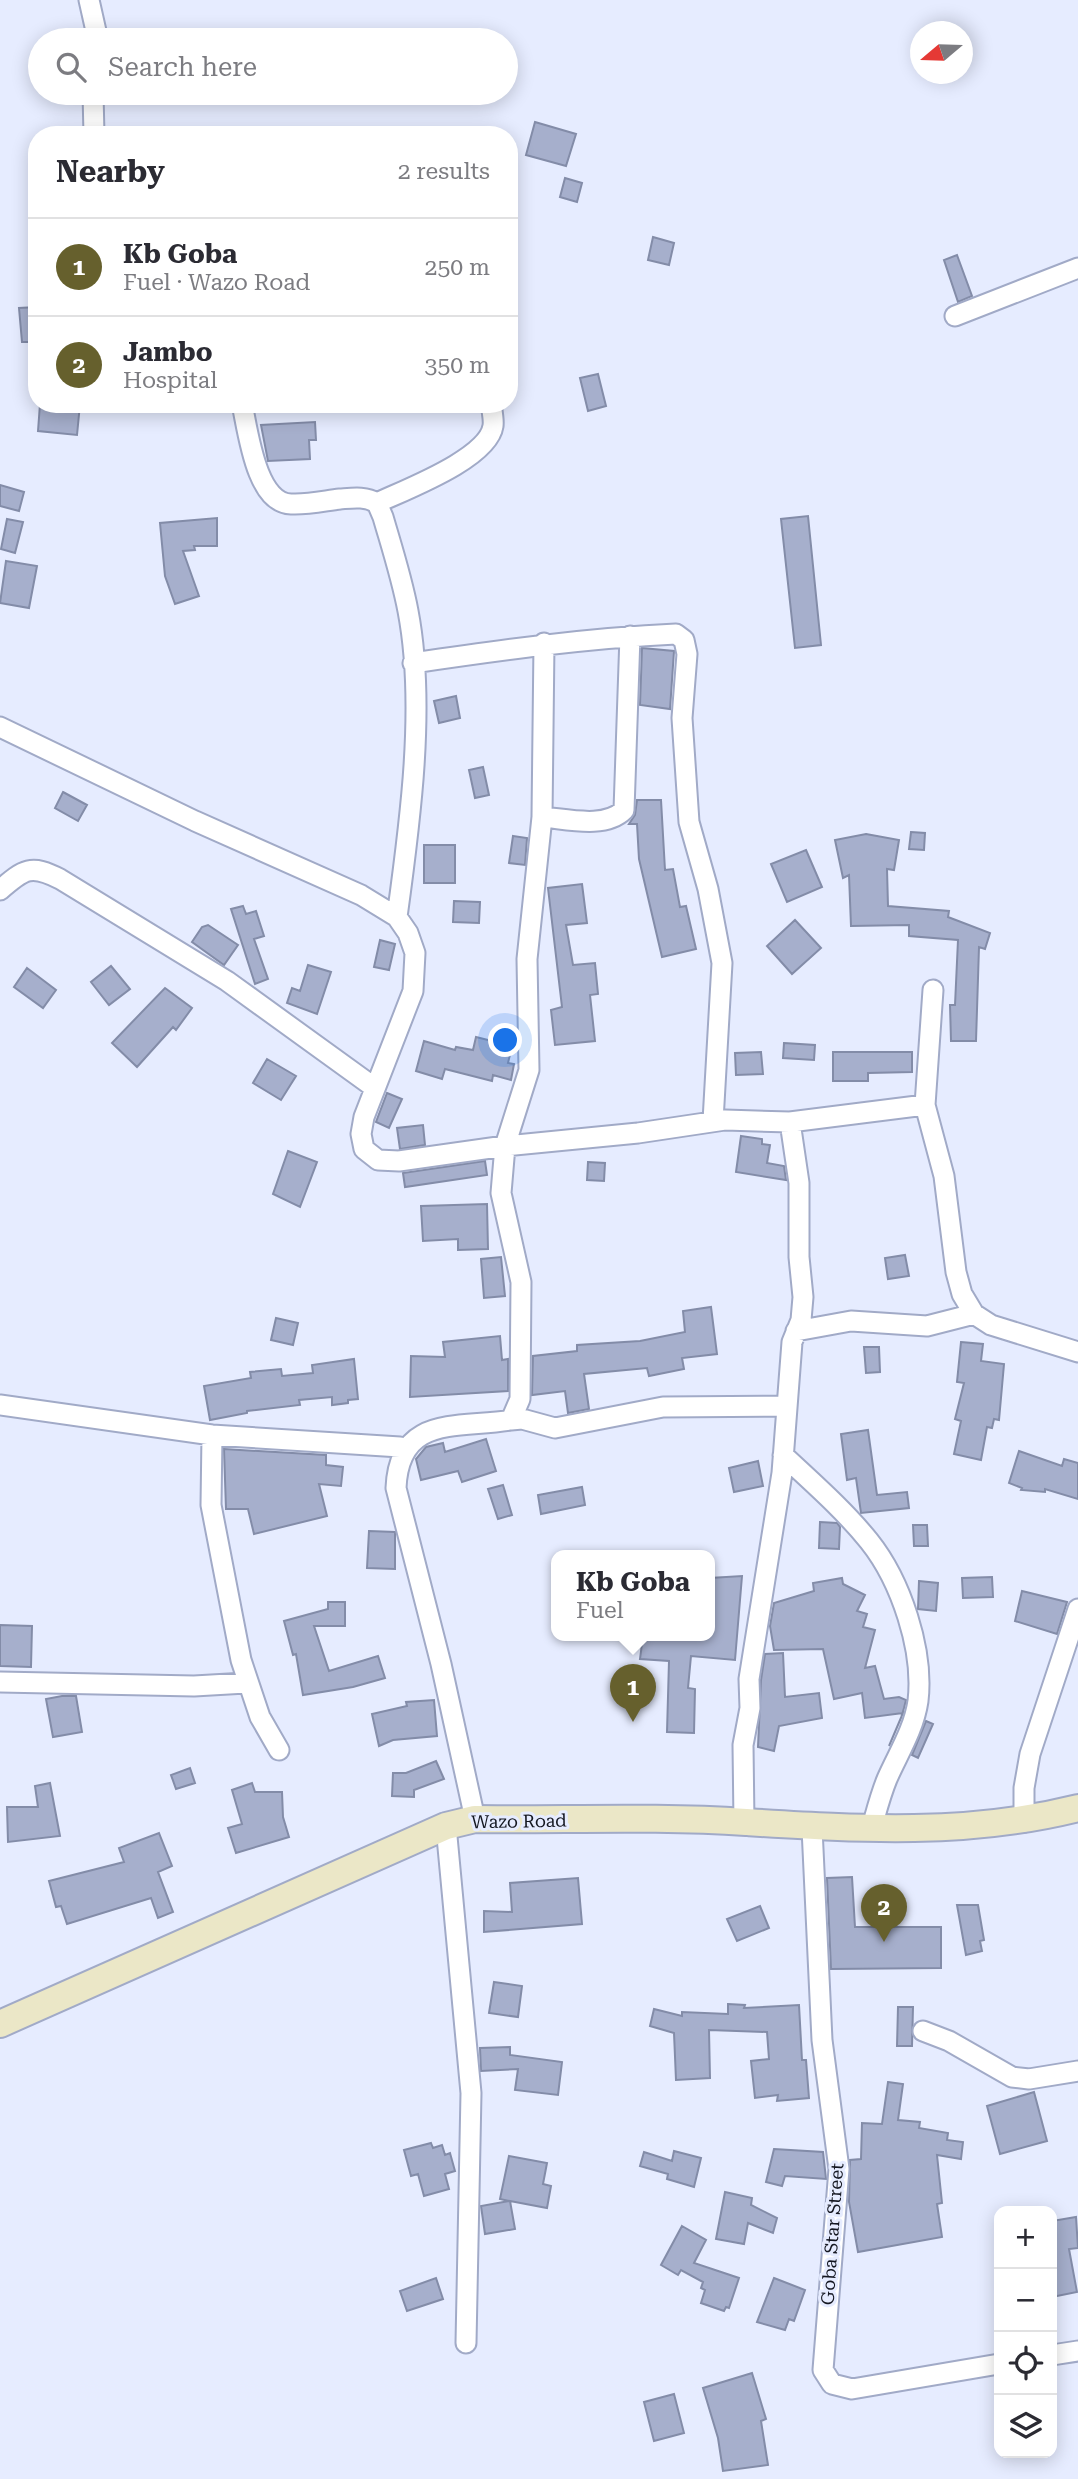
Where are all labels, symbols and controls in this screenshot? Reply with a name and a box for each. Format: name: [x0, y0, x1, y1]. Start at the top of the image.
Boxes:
north arrow: [910, 21, 973, 84]
search box: [28, 28, 518, 105]
icon: search: [52, 48, 90, 86]
text: Search here: [108, 52, 257, 82]
text: Nearby: [56, 154, 165, 189]
text: 2 results: [398, 158, 490, 185]
text: Kb Goba: [123, 239, 237, 269]
text: 1: [73, 254, 85, 281]
text: 250 m: [425, 254, 490, 281]
text: Fuel · Wazo Road: [123, 269, 310, 296]
text: Jambo: [123, 337, 213, 367]
text: 2: [73, 352, 85, 379]
text: 350 m: [425, 352, 490, 379]
text: Hospital: [123, 367, 217, 394]
your location: [488, 1023, 522, 1057]
popup: [551, 1550, 715, 1641]
text: Kb Goba: [576, 1567, 690, 1597]
text: Fuel: [576, 1597, 624, 1624]
pin: 1: [610, 1664, 656, 1722]
street label: Wazo Road: [471, 1810, 567, 1832]
pin: 2: [861, 1884, 907, 1942]
street label: Goba Star Street: [817, 2162, 847, 2306]
map controls: [994, 2206, 1057, 2458]
button: +: [994, 2206, 1057, 2269]
button: −: [994, 2269, 1057, 2332]
button: locate: [994, 2332, 1057, 2395]
button: layers: [994, 2395, 1057, 2458]

